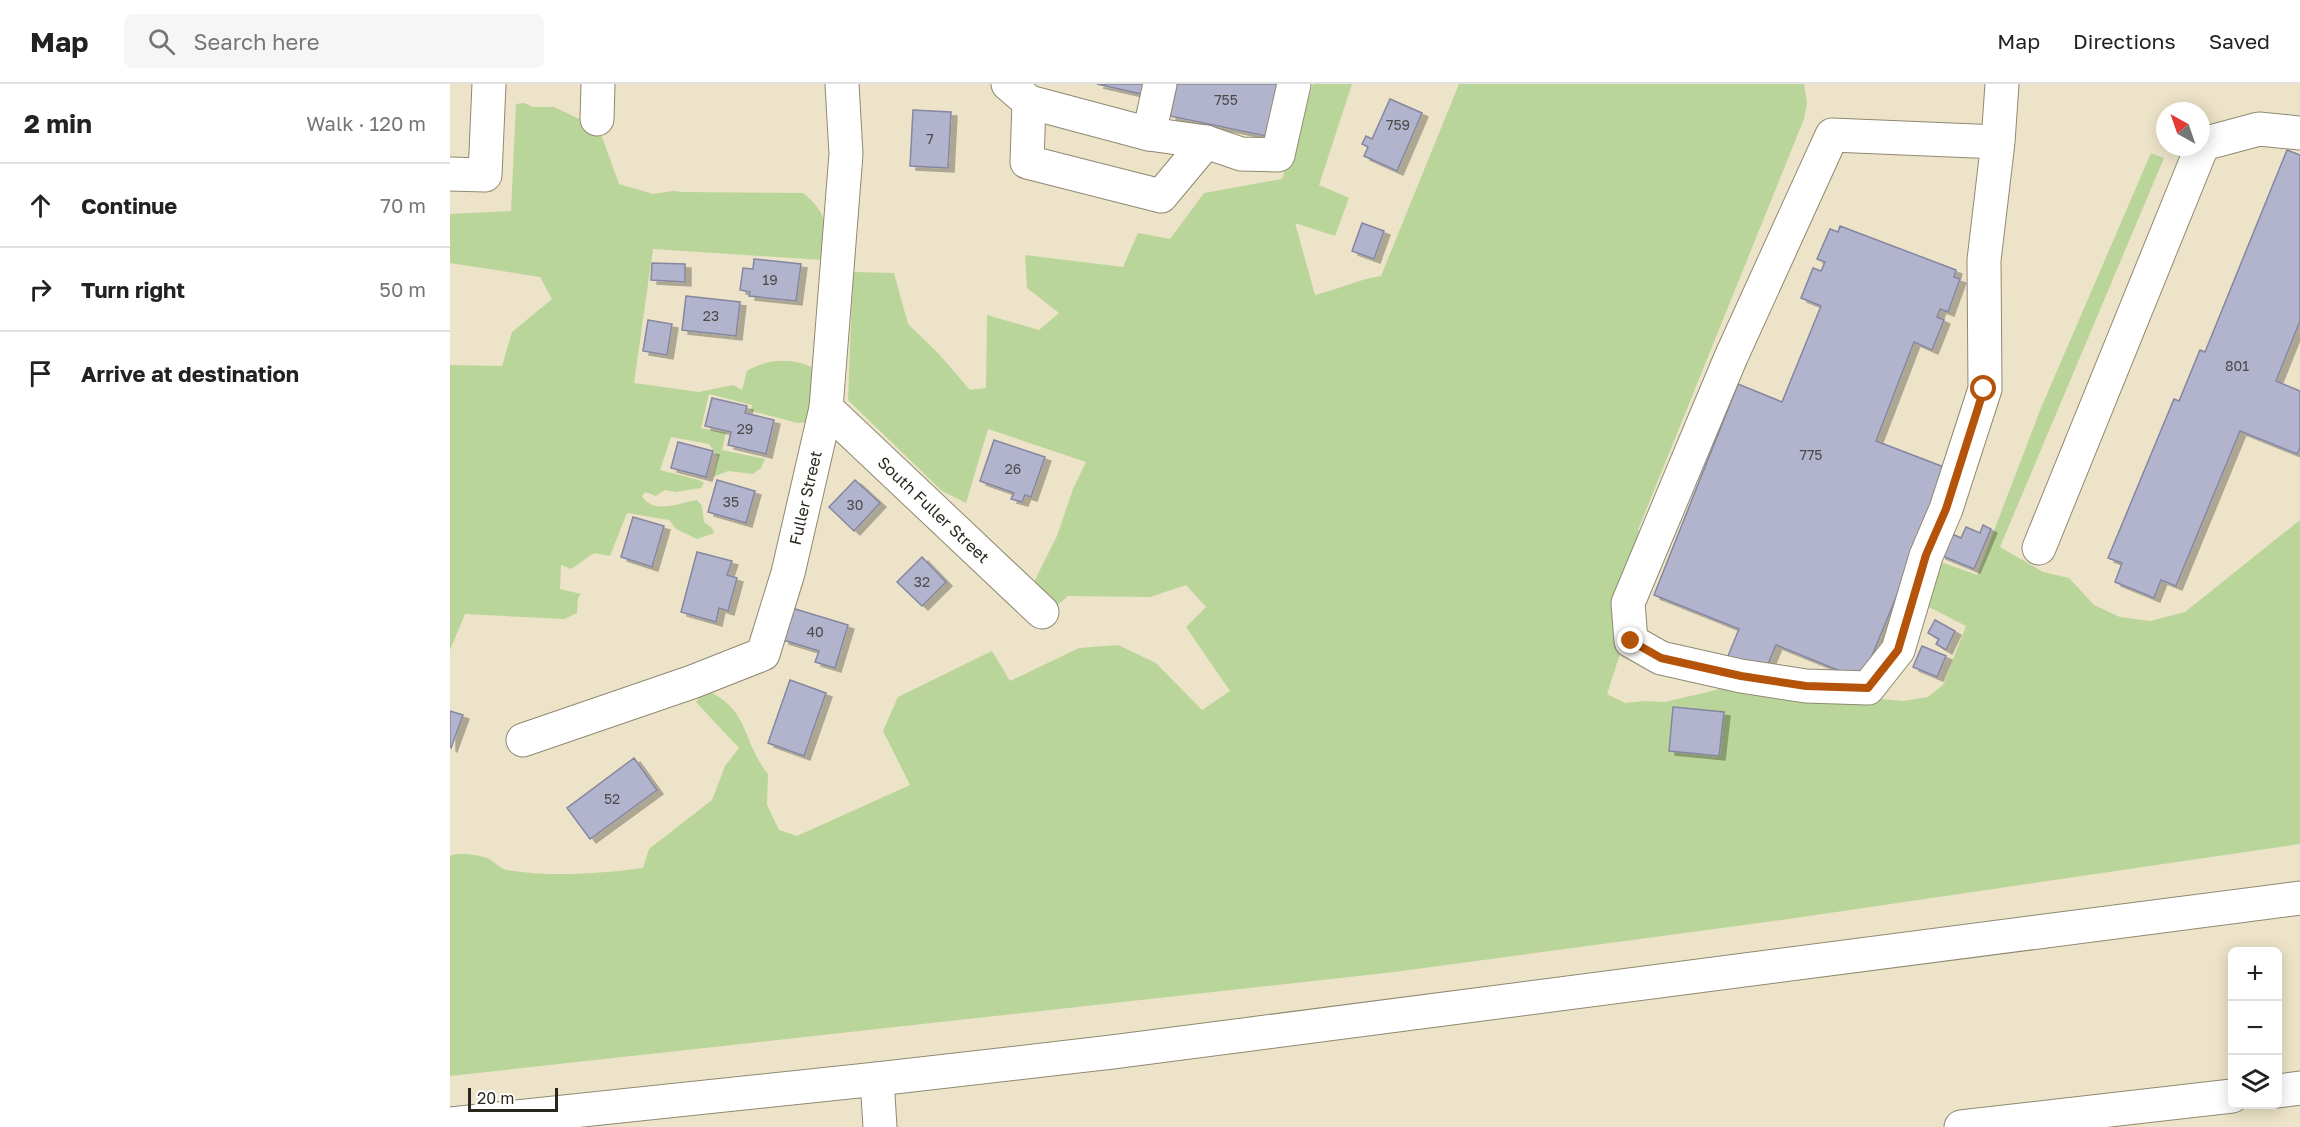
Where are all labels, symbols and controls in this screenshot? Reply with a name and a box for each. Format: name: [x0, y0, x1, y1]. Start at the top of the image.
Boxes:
search box: [124, 14, 544, 68]
text: Map: [30, 25, 88, 58]
icon: search: [145, 25, 178, 58]
text: Search here: [193, 28, 319, 55]
text: Map: [1997, 28, 2040, 54]
text: Directions: [2073, 28, 2176, 54]
text: Saved: [2209, 28, 2270, 54]
house number: 755: [1214, 91, 1238, 108]
north arrow: [2156, 102, 2210, 156]
text: 2 min: [24, 108, 92, 139]
text: Walk · 120 m: [306, 111, 426, 135]
house number: 759: [1386, 116, 1410, 133]
house number: 7: [926, 130, 934, 147]
icon: ahead: [24, 189, 57, 222]
text: Continue: [81, 192, 177, 219]
text: 70 m: [380, 193, 426, 217]
house number: 19: [762, 271, 778, 288]
icon: right: [24, 273, 57, 306]
text: Turn right: [81, 276, 185, 303]
text: 50 m: [379, 277, 426, 301]
house number: 23: [703, 307, 719, 324]
icon: arrive: [24, 357, 57, 390]
house number: 801: [2225, 357, 2249, 374]
text: Arrive at destination: [81, 360, 299, 387]
route start: [1970, 375, 1996, 401]
house number: 29: [737, 420, 753, 437]
house number: 775: [1800, 446, 1822, 463]
street label: Fuller Street: [785, 449, 826, 547]
street label: South Fuller Street: [874, 452, 994, 567]
house number: 26: [1005, 460, 1021, 477]
house number: 35: [723, 493, 739, 510]
house number: 30: [847, 496, 863, 513]
house number: 32: [914, 573, 930, 590]
house number: 40: [806, 623, 824, 640]
route end: [1617, 627, 1643, 653]
house number: 52: [604, 790, 620, 807]
map controls: [2228, 947, 2282, 1109]
button: +: [2228, 947, 2282, 1001]
button: −: [2228, 1001, 2282, 1055]
button: layers: [2228, 1055, 2282, 1109]
scale bar: [468, 1085, 558, 1112]
text: 20 m: [477, 1088, 514, 1108]

